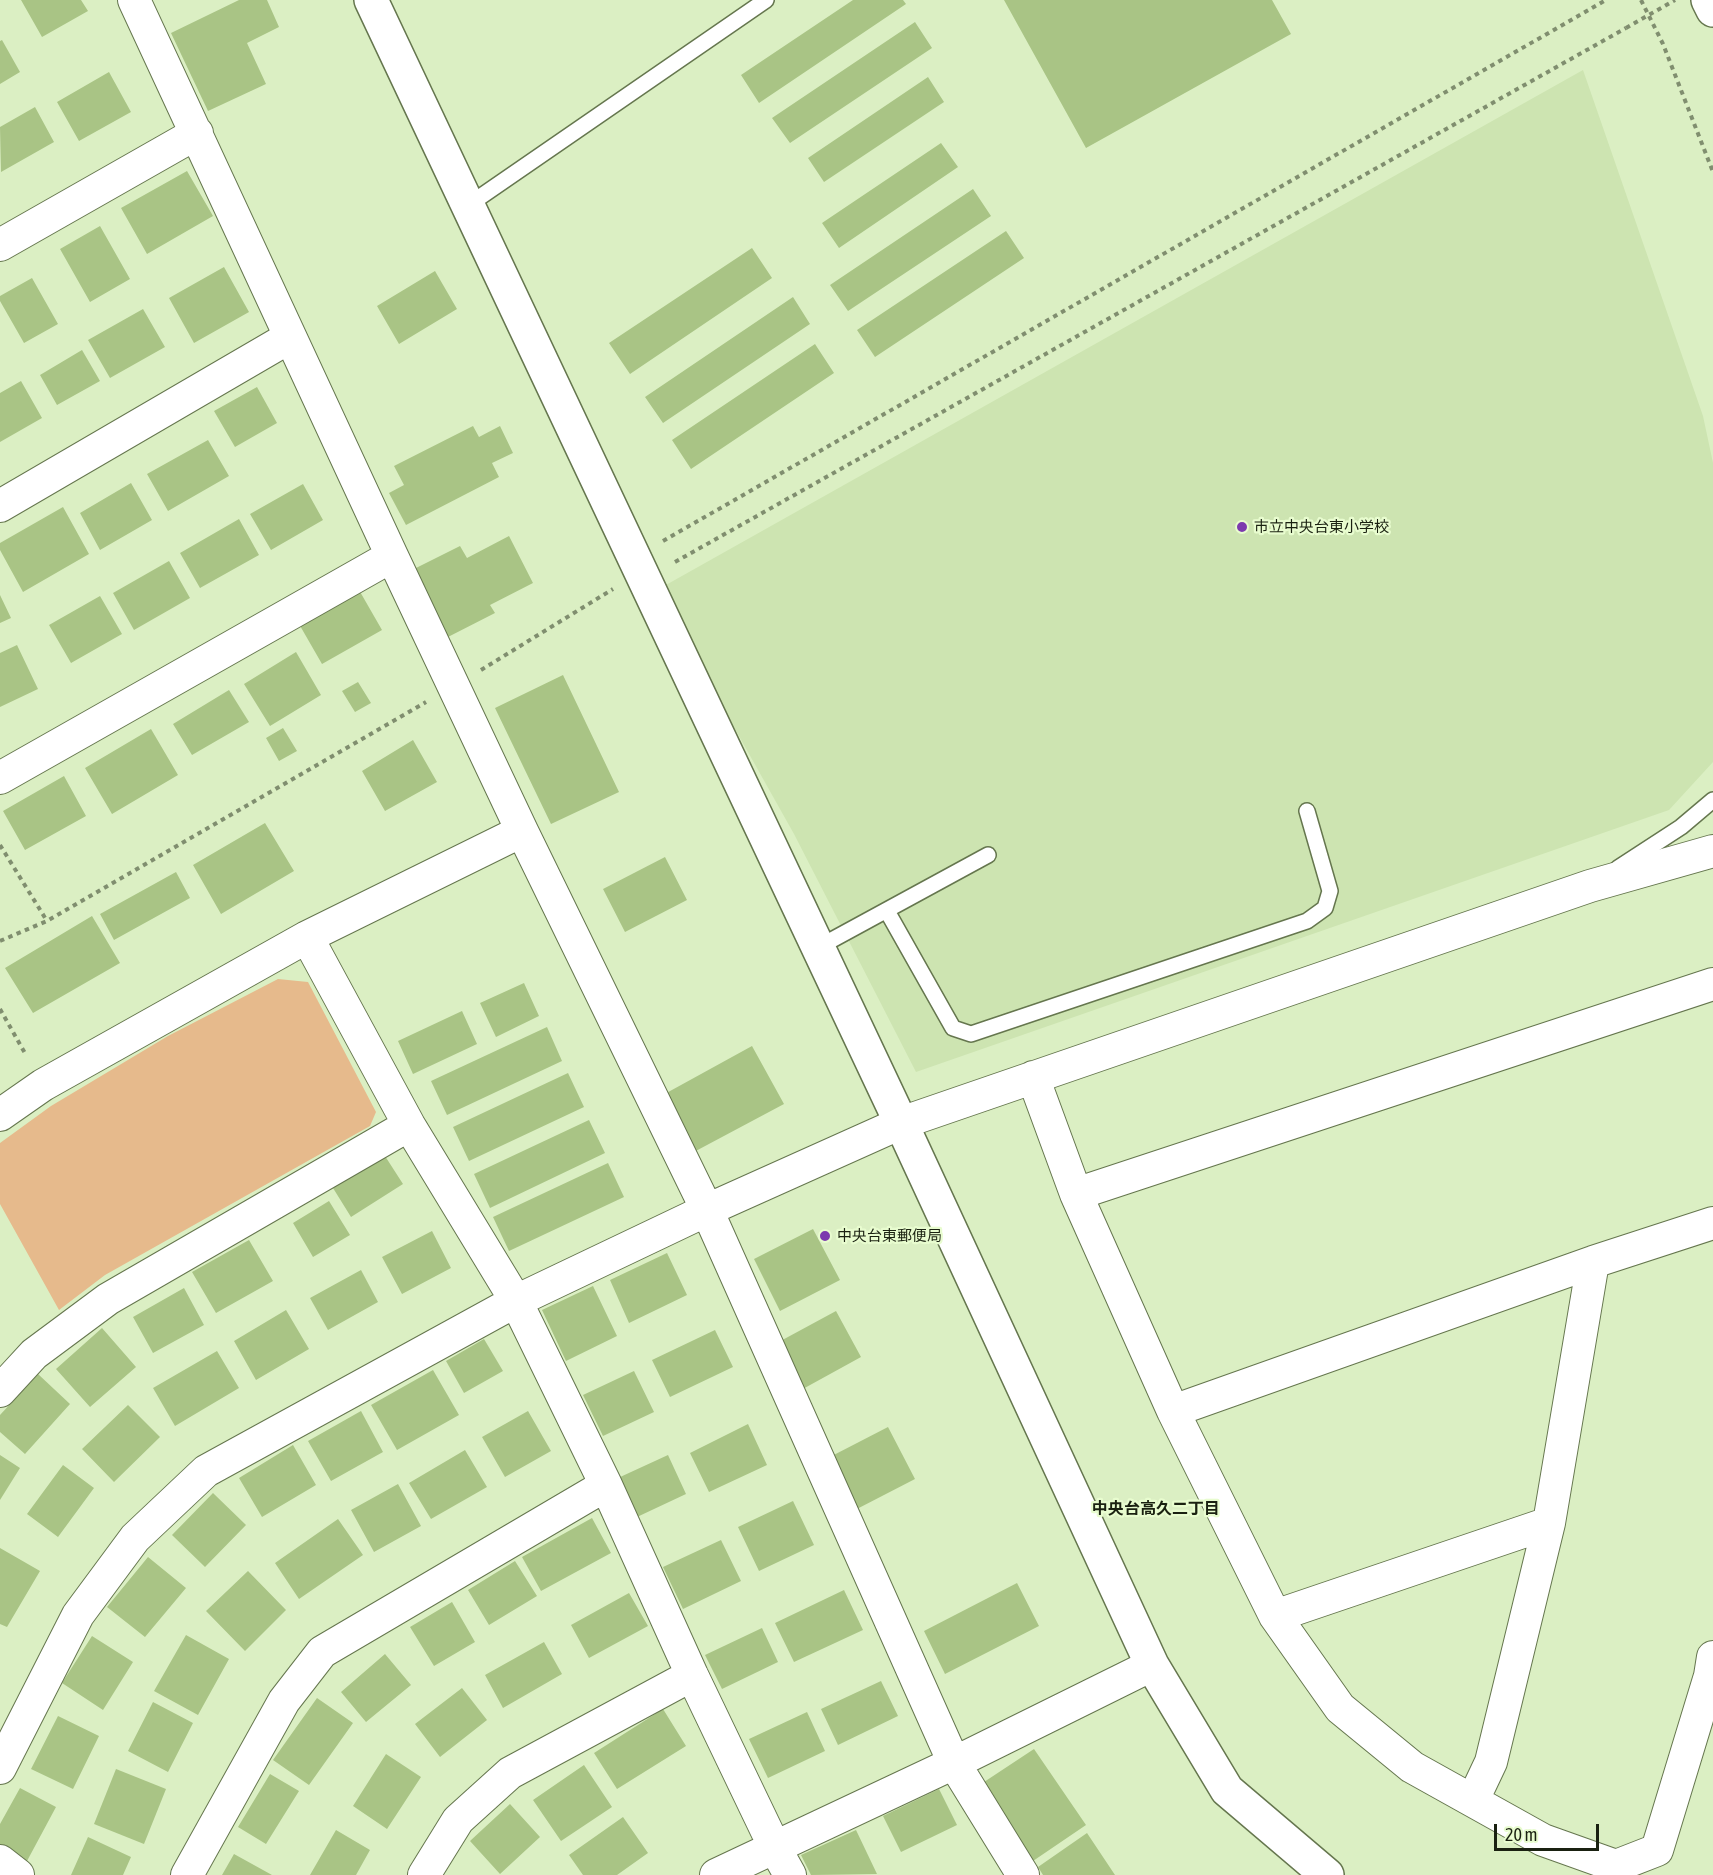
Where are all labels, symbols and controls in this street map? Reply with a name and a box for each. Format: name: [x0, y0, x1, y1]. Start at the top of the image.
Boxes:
place label: 市立中央台東小学校: [1254, 518, 1389, 536]
marker: 市立中央台東小学校: [1235, 520, 1249, 534]
place label: 中央台東郵便局: [837, 1227, 942, 1245]
marker: 中央台東郵便局: [818, 1229, 832, 1243]
district label: 中央台高久二丁目: [1092, 1499, 1220, 1519]
scale bar: [1497, 1812, 1602, 1850]
text: 20 m: [1505, 1824, 1537, 1845]

